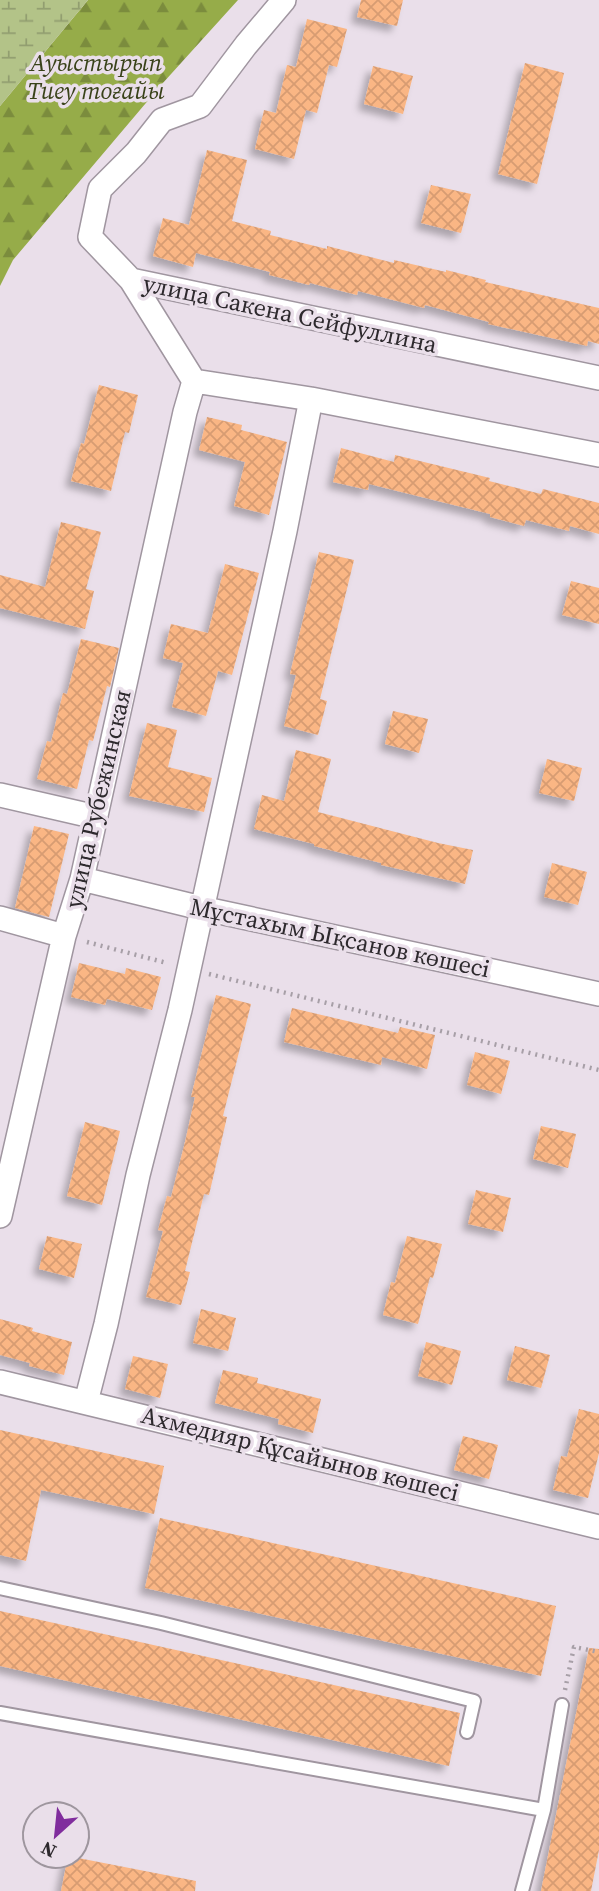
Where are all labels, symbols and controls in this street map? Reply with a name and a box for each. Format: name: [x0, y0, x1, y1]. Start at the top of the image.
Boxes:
park label: Ауыстырып Тиеу тоғайы: [27, 46, 165, 107]
street label: улица Сакена Сейфуллина: [140, 266, 441, 361]
street label: улица Рубежинская: [56, 686, 139, 912]
street label: Мұстахым Ықсанов көшесі: [187, 890, 493, 985]
street label: Ахмедияр Құсайынов көшесі: [138, 1398, 463, 1509]
north arrow: [21, 1800, 91, 1870]
text: N: [36, 1835, 60, 1865]

